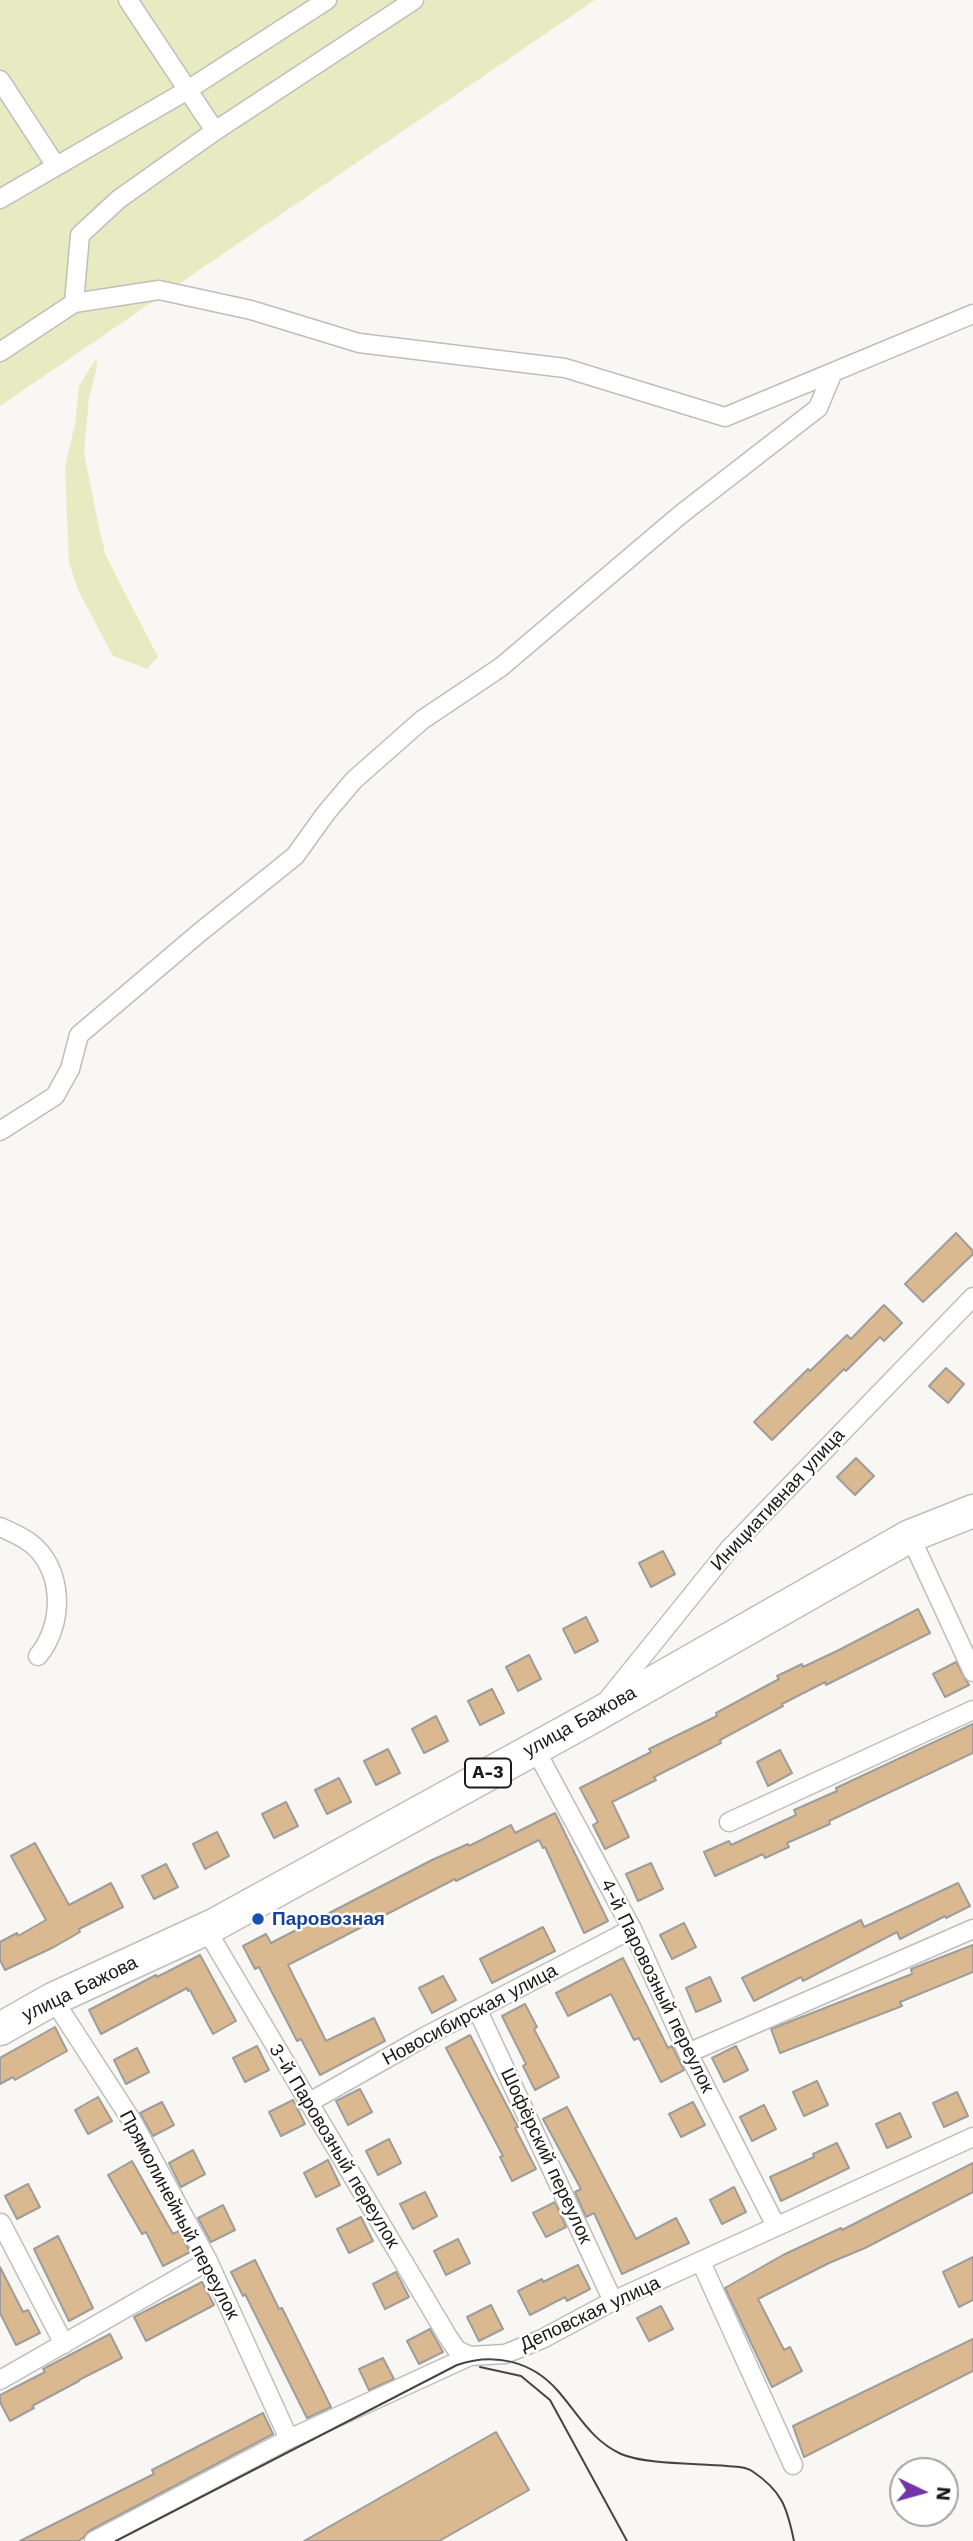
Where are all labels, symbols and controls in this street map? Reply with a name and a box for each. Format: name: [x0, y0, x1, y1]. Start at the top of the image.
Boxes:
street label: Инициативная улица: [706, 1424, 850, 1576]
street label: улица Бажова: [520, 1682, 640, 1762]
road number: A-3: [465, 1758, 511, 1788]
street label: 4-й Паровозный переулок: [595, 1875, 719, 2097]
place label: Паровозная: [272, 1908, 385, 1930]
marker: Паровозная: [250, 1911, 266, 1927]
street label: улица Бажова: [19, 1951, 141, 2027]
street label: Новосибирская улица: [379, 1959, 561, 2071]
street label: 3-й Паровозный переулок: [264, 2040, 404, 2252]
street label: Шофёрский переулок: [495, 2064, 597, 2248]
street label: Прямолинейный переулок: [114, 2107, 244, 2323]
street label: Деповская улица: [516, 2272, 664, 2356]
north arrow: [889, 2457, 959, 2527]
text: N: [931, 2486, 955, 2502]

